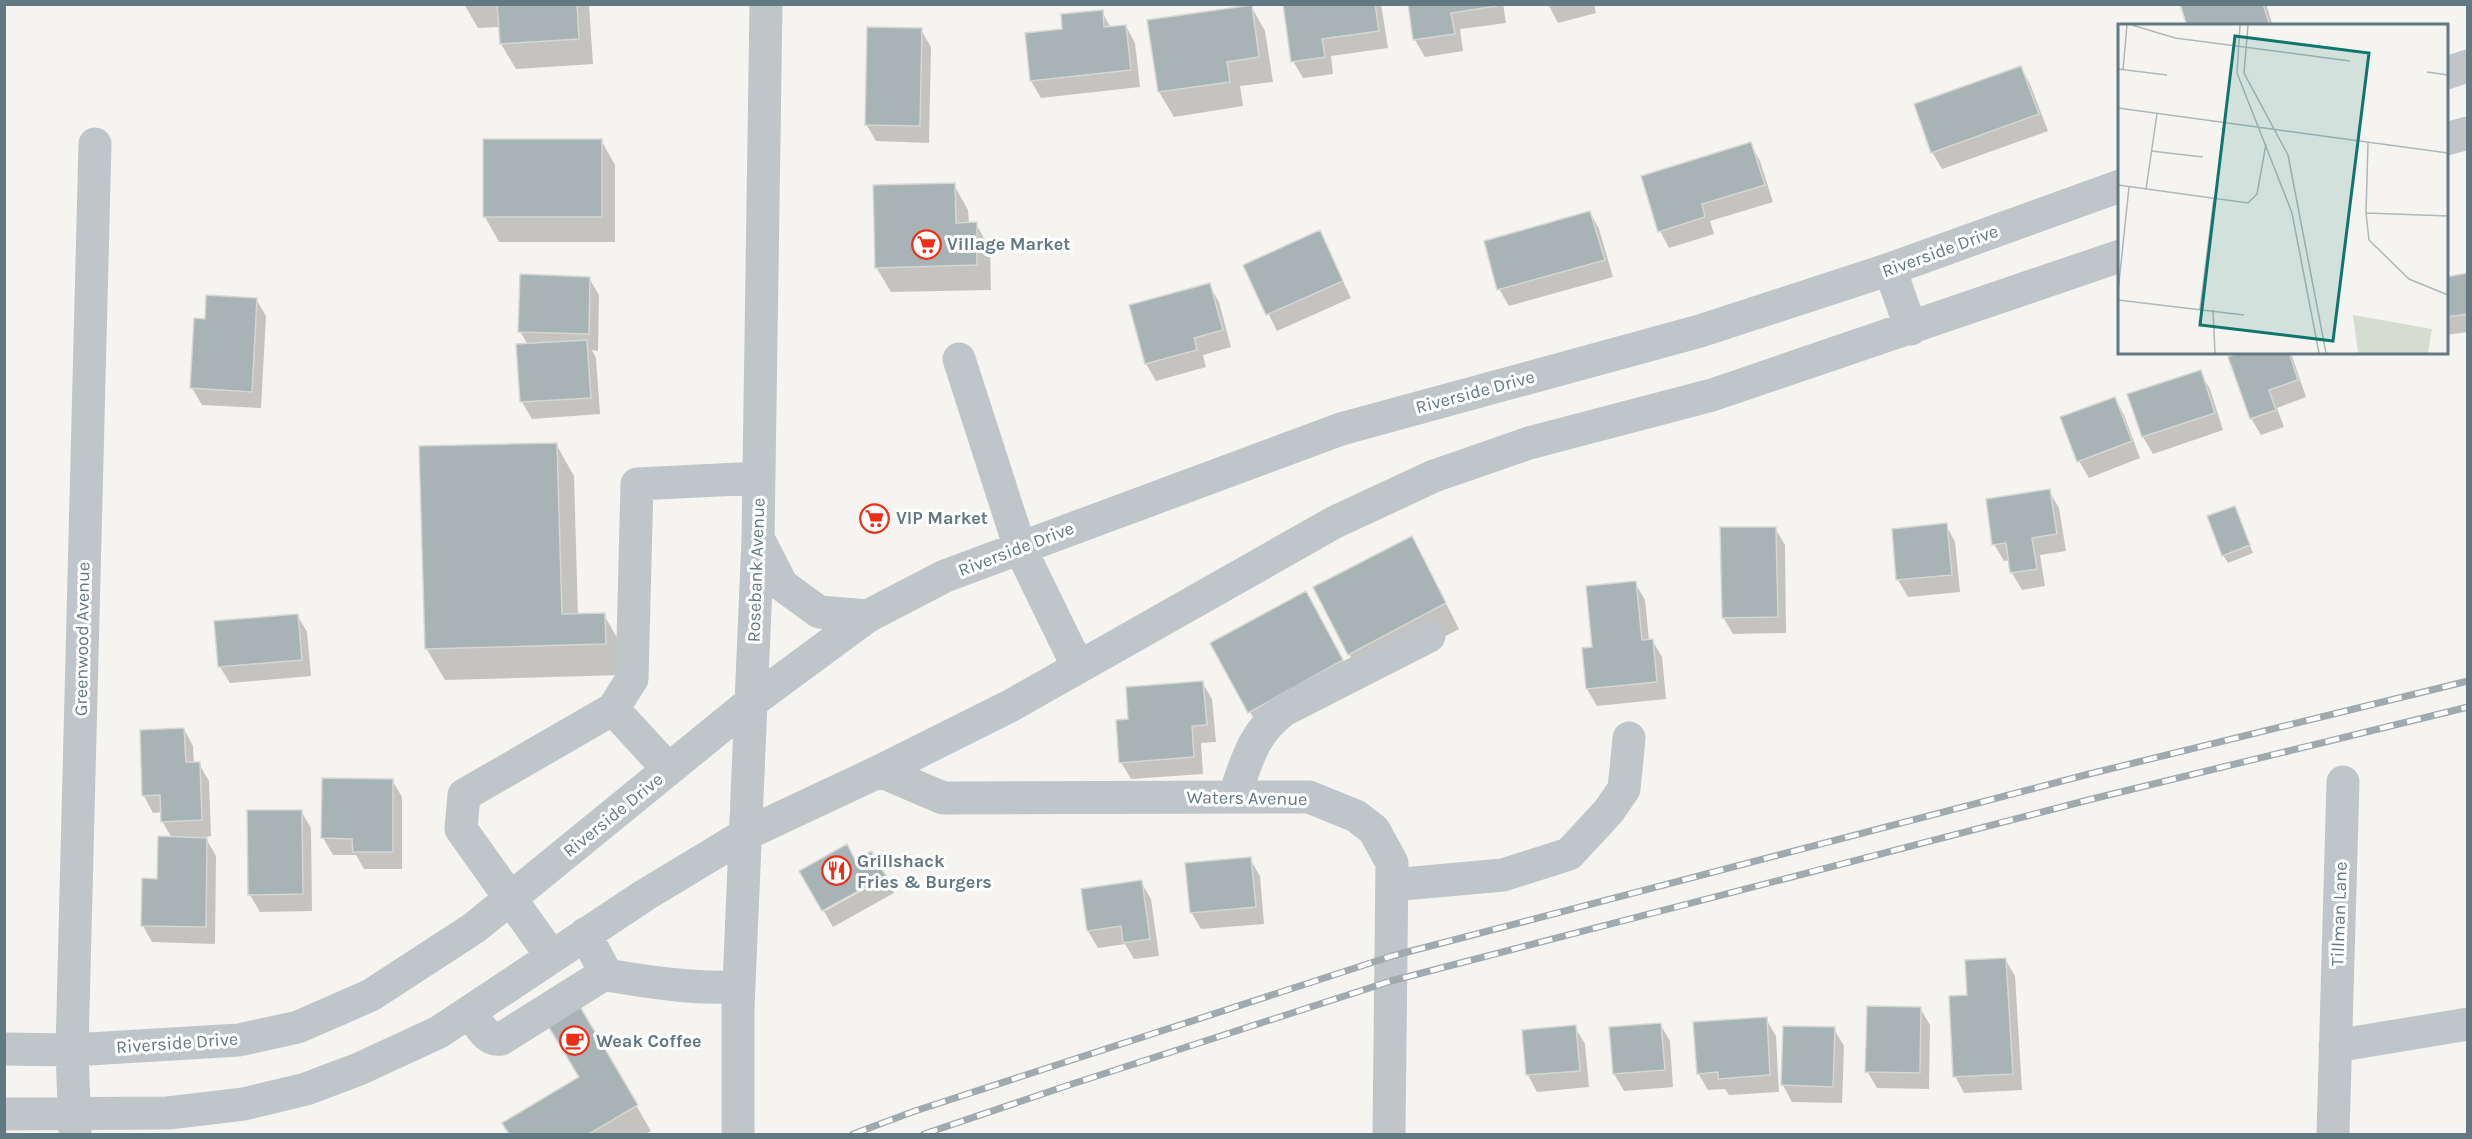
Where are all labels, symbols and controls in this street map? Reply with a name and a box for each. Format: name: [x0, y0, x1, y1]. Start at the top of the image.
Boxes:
inset map: [2118, 24, 2448, 354]
street label: Riverside Drive: [1879, 220, 2001, 282]
supermarket icon: Village Market: [910, 228, 942, 260]
place label: Village Market: [947, 233, 1070, 255]
street label: Riverside Drive: [1413, 366, 1537, 418]
street label: Rosebank Avenue: [742, 497, 770, 643]
supermarket icon: VIP Market: [859, 502, 891, 534]
place label: VIP Market: [896, 507, 988, 529]
street label: Riverside Drive: [955, 517, 1077, 581]
street label: Greenwood Avenue: [70, 562, 94, 716]
street label: Riverside Drive: [559, 768, 667, 862]
street label: Waters Avenue: [1186, 786, 1308, 810]
place label: Grillshack Fries & Burgers: [857, 850, 992, 893]
restaurant icon: Grillshack Fries & Burgers: [820, 855, 852, 887]
street label: Tillman Lane: [2326, 861, 2352, 967]
cafe icon: Weak Coffee: [559, 1025, 591, 1057]
street label: Riverside Drive: [115, 1028, 239, 1058]
place label: Weak Coffee: [596, 1030, 702, 1052]

